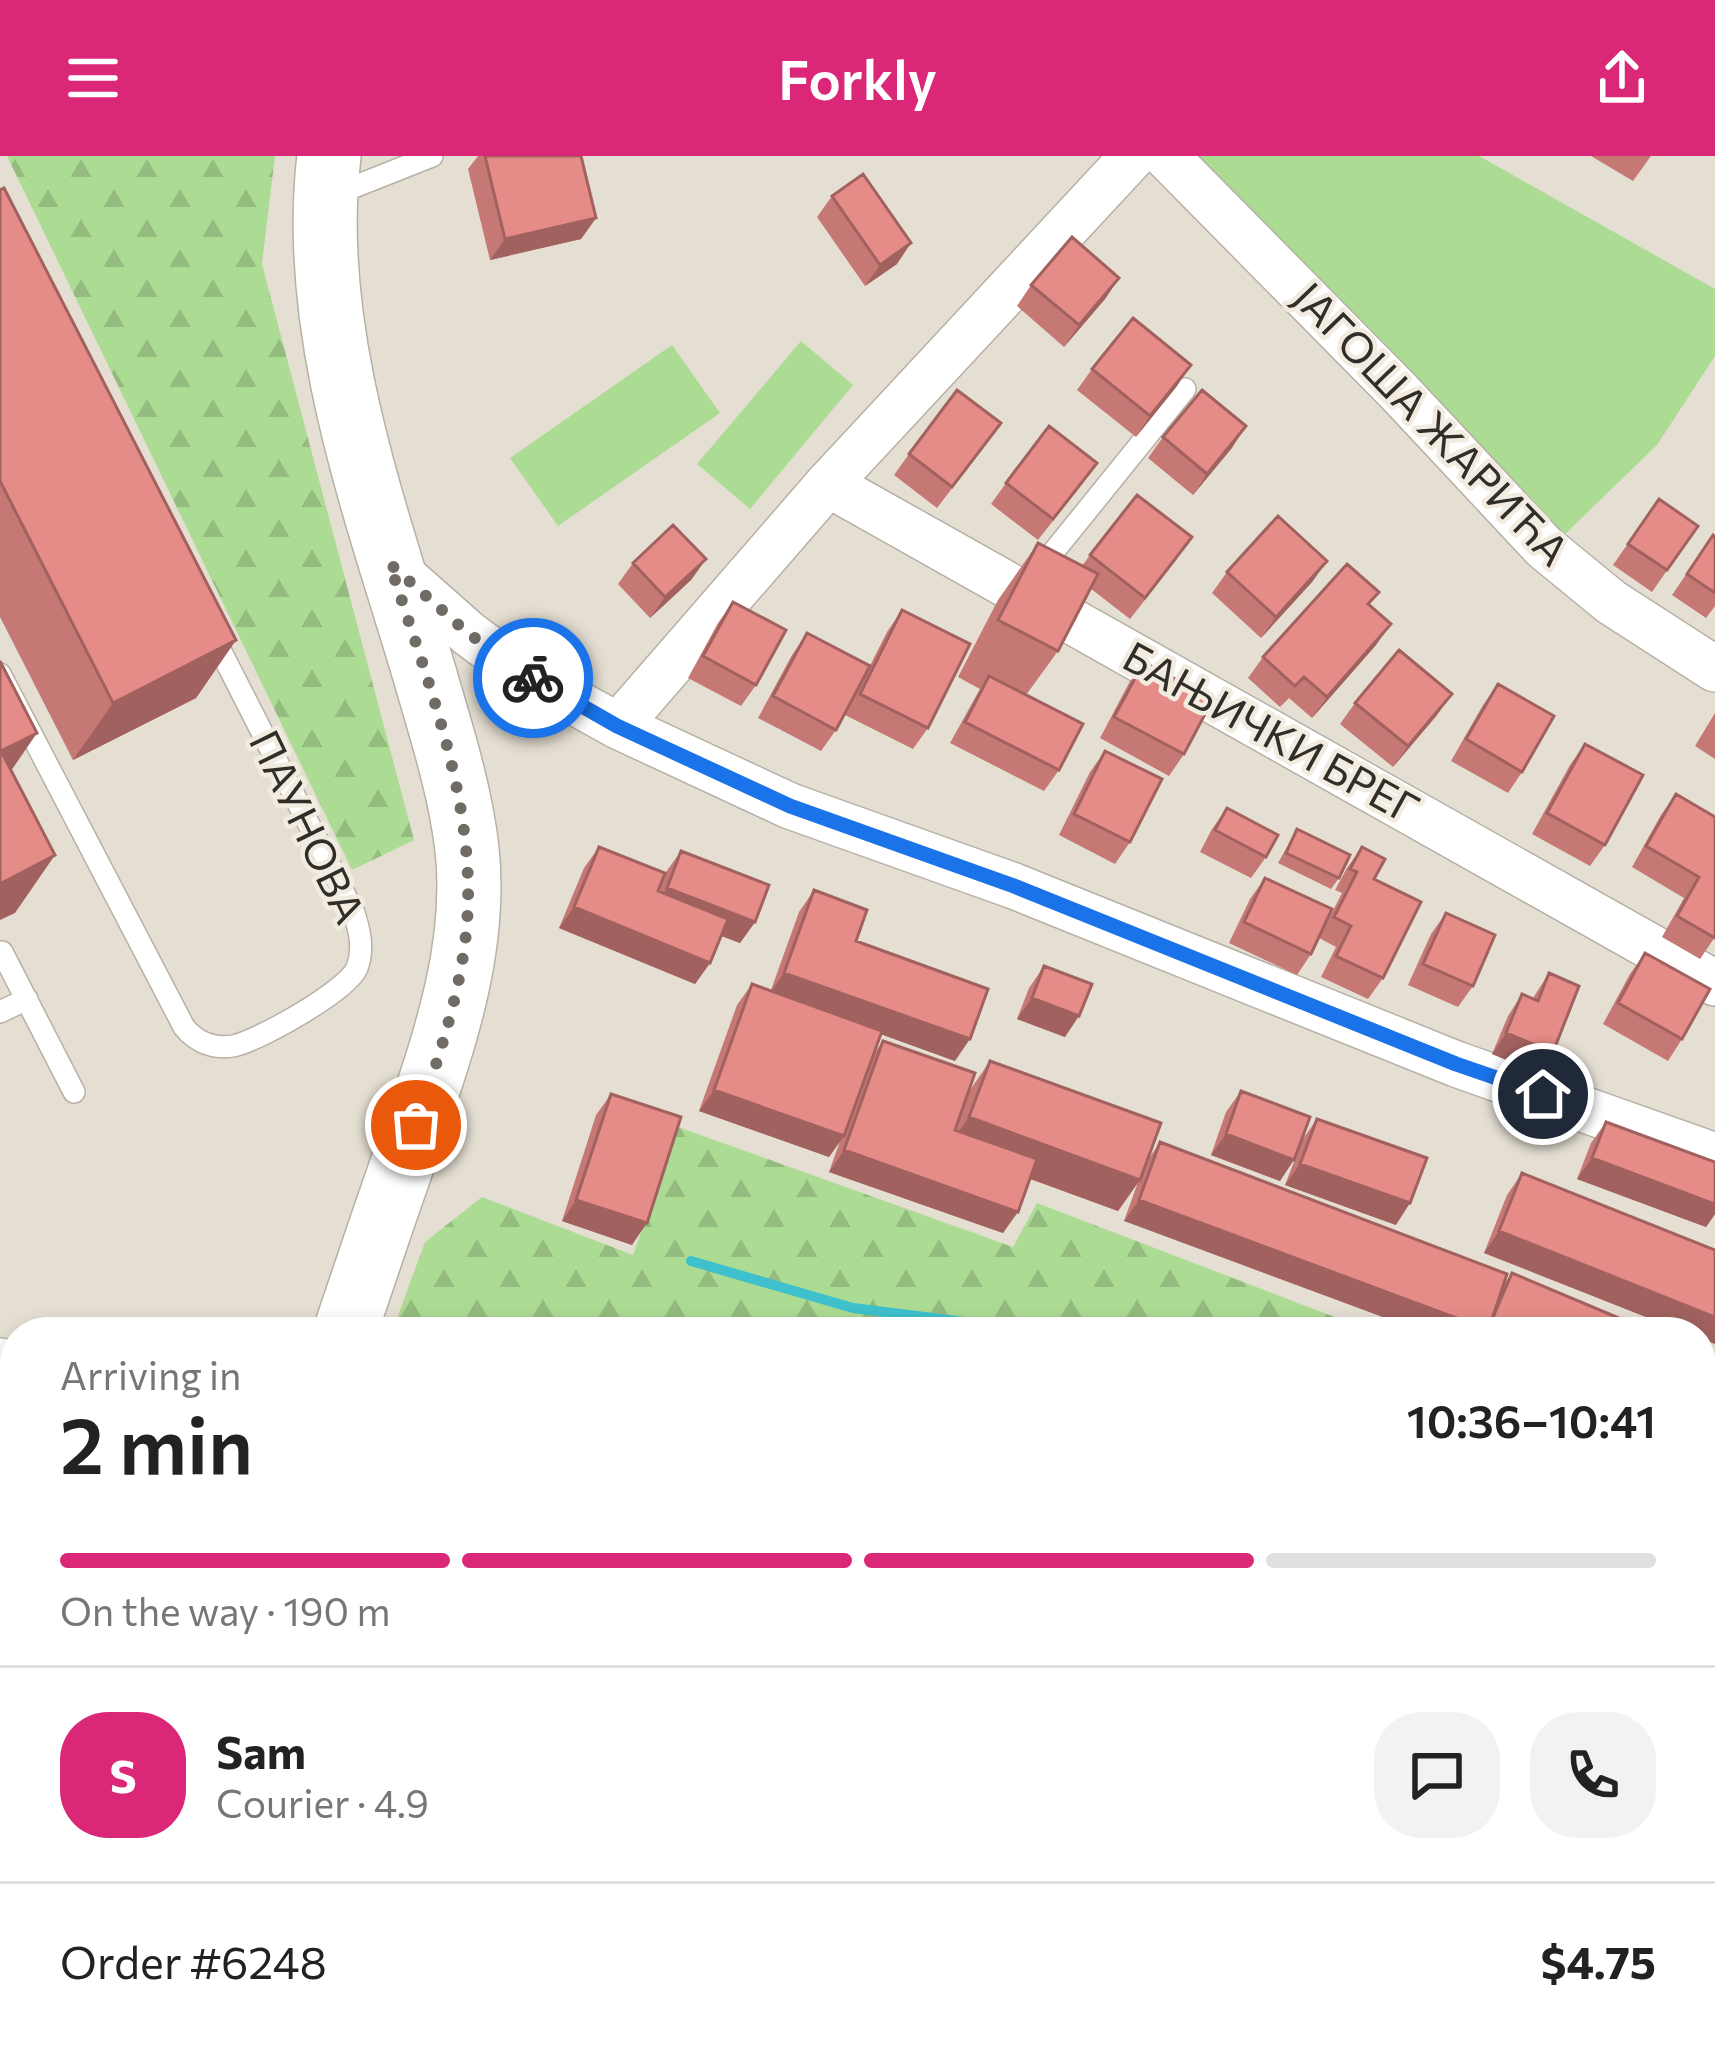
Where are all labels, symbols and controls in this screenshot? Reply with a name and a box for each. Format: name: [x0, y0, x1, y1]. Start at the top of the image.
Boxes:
icon: menu: [60, 45, 126, 111]
text: Forkly: [778, 45, 937, 111]
icon: share: [1589, 45, 1655, 111]
street label: ЈАГОША ЖАРИЋА: [1284, 270, 1581, 575]
courier: [473, 618, 593, 738]
street label: БАЊИЧКИ БРЕГ: [1115, 629, 1429, 834]
icon: bike: [500, 645, 566, 711]
street label: ПАУНОВА: [240, 721, 378, 931]
pin: [1492, 1043, 1594, 1145]
icon: home: [1510, 1061, 1576, 1127]
pin: [365, 1074, 467, 1176]
icon: bag: [383, 1092, 449, 1158]
text: Arriving in: [60, 1350, 241, 1398]
text: 10:36–10:41: [1407, 1392, 1656, 1447]
text: 2 min: [60, 1395, 253, 1490]
text: On the way · 190 m: [60, 1586, 390, 1634]
button: chat: [1374, 1712, 1500, 1838]
button: phone: [1530, 1712, 1656, 1838]
text: Sam: [216, 1723, 306, 1778]
text: S: [109, 1747, 137, 1802]
text: Courier · 4.9: [216, 1778, 429, 1826]
text: Order #6248: [60, 1933, 327, 1988]
text: $4.75: [1541, 1933, 1656, 1988]

